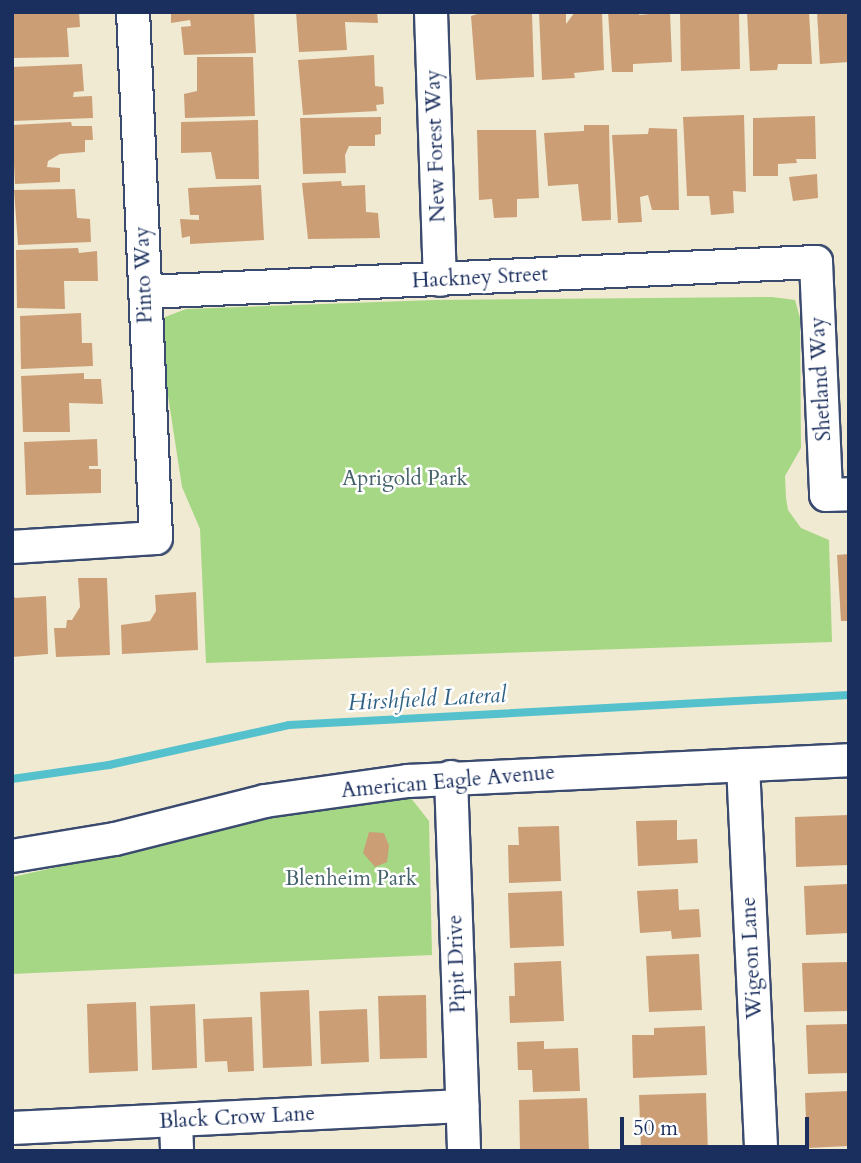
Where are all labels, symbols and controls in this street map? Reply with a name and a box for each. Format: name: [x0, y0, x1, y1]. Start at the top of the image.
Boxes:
street label: New Forest Way: [421, 69, 451, 223]
street label: Pinto Way: [130, 226, 158, 324]
street label: Hackney Street: [411, 262, 549, 294]
street label: Shetland Way: [805, 316, 837, 442]
park label: Aprigold Park: [342, 466, 468, 492]
water label: Hirshfield Lateral: [347, 681, 507, 717]
street label: American Eagle Avenue: [340, 760, 556, 804]
park label: Blenheim Park: [285, 866, 417, 892]
street label: Wigeon Lane: [736, 896, 768, 1020]
street label: Pipit Drive: [443, 914, 471, 1014]
street label: Black Crow Lane: [158, 1101, 316, 1135]
scale bar: [623, 1104, 812, 1148]
text: 50 m: [633, 1114, 678, 1143]

